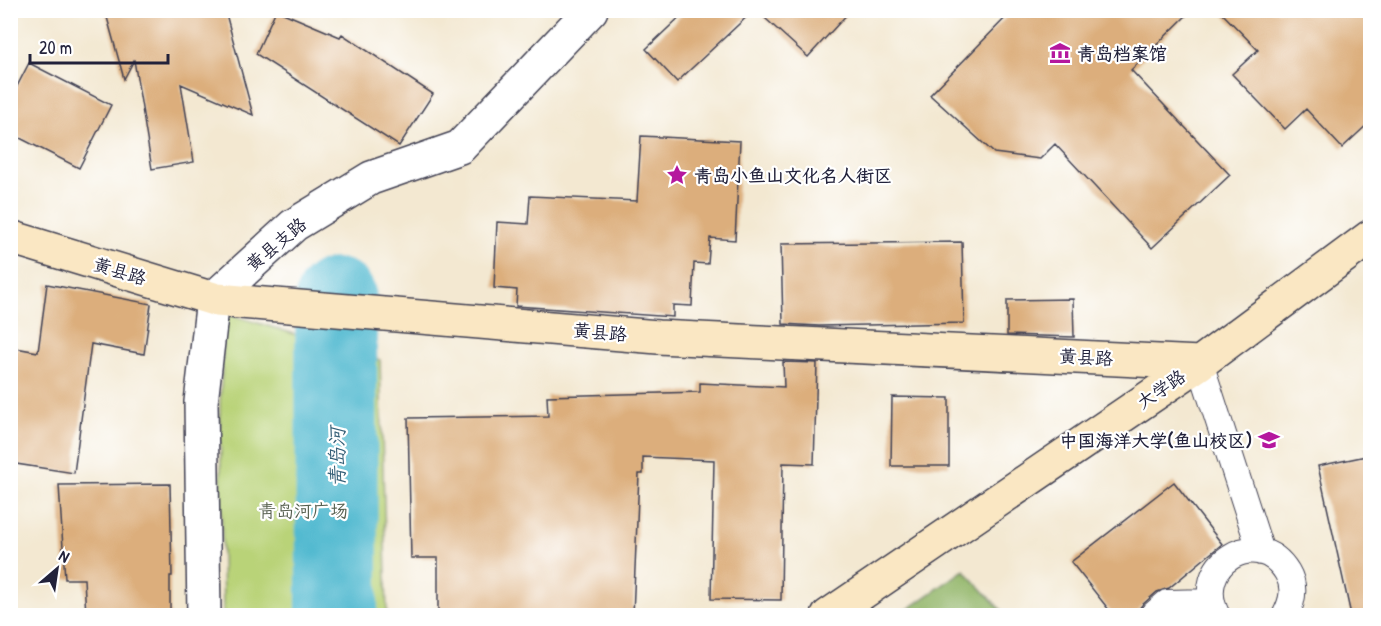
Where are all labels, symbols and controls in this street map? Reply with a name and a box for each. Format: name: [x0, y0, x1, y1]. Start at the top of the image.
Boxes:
scale bar: [30, 27, 168, 65]
text: 20 m: [39, 35, 72, 60]
museum icon: 青岛档案馆: [1048, 41, 1072, 65]
place label: 青岛档案馆: [1077, 41, 1167, 66]
place icon: 青岛小鱼山文化名人街区: [665, 163, 689, 187]
place label: 青岛小鱼山文化名人街区: [694, 163, 892, 188]
street label: 黄县支路: [240, 211, 312, 277]
street label: 黄县路: [91, 251, 149, 291]
street label: 黄县路: [572, 317, 628, 347]
street label: 黄县路: [1058, 343, 1114, 371]
street label: 大学路: [1132, 364, 1190, 414]
water label: 青岛河: [323, 424, 350, 487]
place label: 中国海洋大学(鱼山校区): [1059, 428, 1252, 453]
school or university icon: 中国海洋大学(鱼山校区): [1257, 428, 1281, 452]
park label: 青岛河广场: [258, 498, 348, 523]
north arrow: [27, 539, 87, 599]
text: N: [55, 544, 74, 568]

